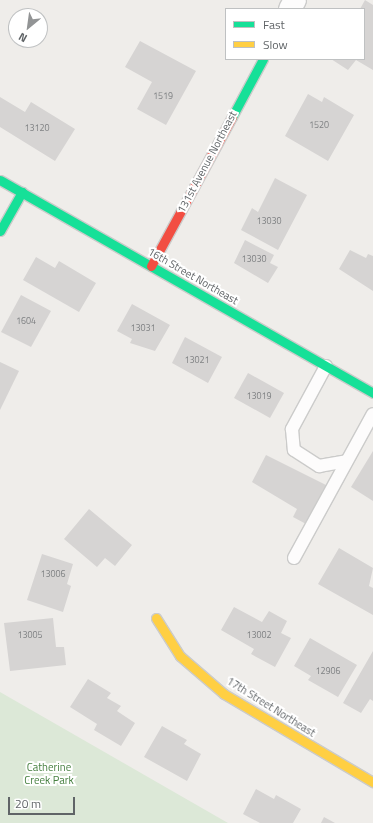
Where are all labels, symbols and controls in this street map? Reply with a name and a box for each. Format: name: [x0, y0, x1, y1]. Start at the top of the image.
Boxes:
north arrow: [8, 8, 48, 48]
legend: [225, 8, 365, 60]
text: Fast: [263, 15, 285, 34]
text: N: [15, 29, 30, 46]
text: Slow: [263, 35, 288, 54]
house number: 1519: [153, 91, 173, 101]
street label: 131st Avenue Northeast: [175, 109, 239, 215]
house number: 1520: [309, 120, 329, 130]
house number: 13120: [24, 123, 50, 133]
house number: 13030: [256, 216, 282, 226]
street label: 16th Street Northeast: [145, 245, 241, 307]
house number: 13030: [241, 254, 267, 264]
house number: 1604: [16, 316, 36, 326]
house number: 13031: [130, 323, 156, 333]
house number: 13021: [184, 355, 210, 365]
house number: 13019: [246, 391, 272, 401]
house number: 13006: [40, 569, 66, 579]
house number: 13005: [17, 630, 43, 640]
house number: 13002: [246, 630, 272, 640]
house number: 12906: [315, 666, 341, 676]
street label: 17th Street Northeast: [224, 674, 318, 740]
park label: Catherine Creek Park: [24, 761, 74, 787]
scale bar: [10, 789, 77, 815]
text: 20 m: [15, 794, 41, 813]

